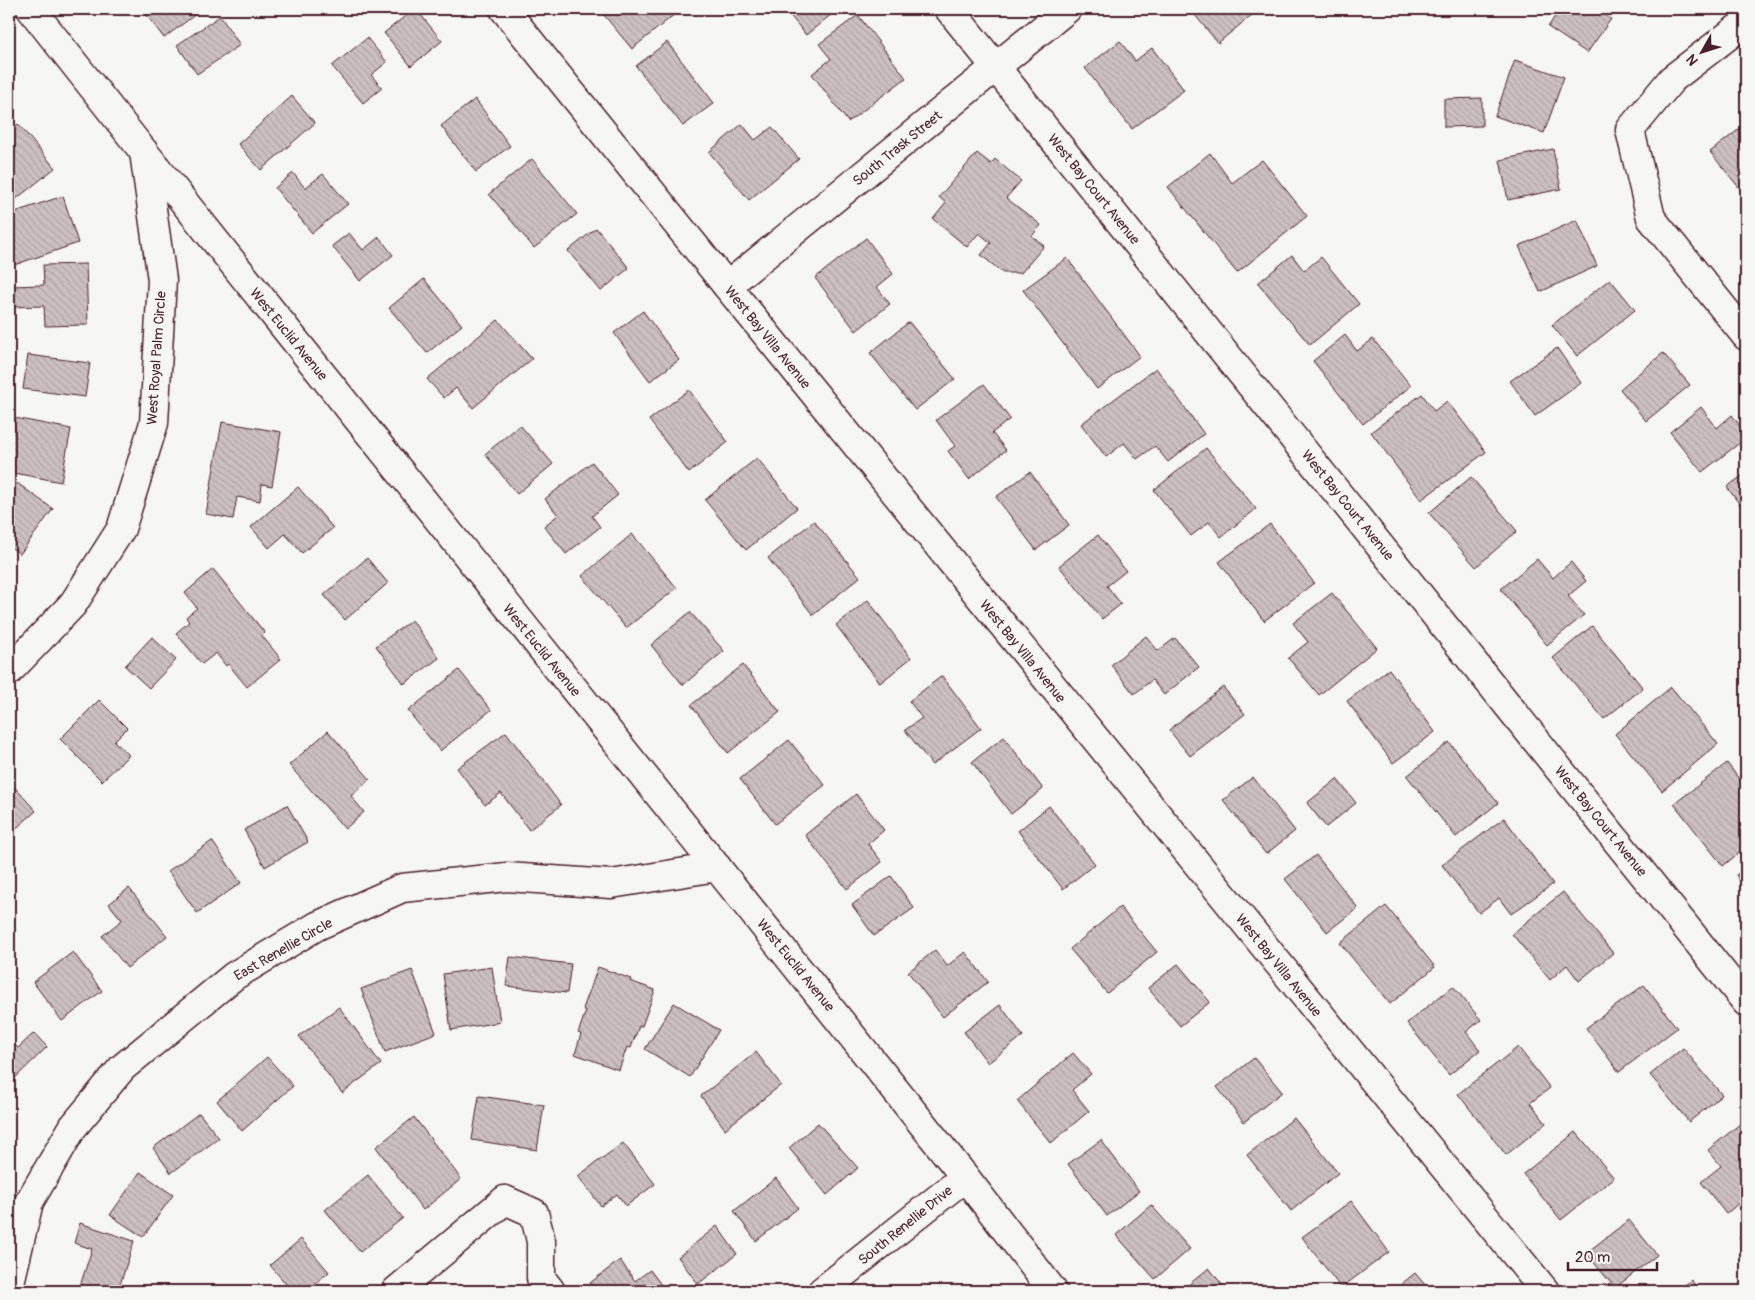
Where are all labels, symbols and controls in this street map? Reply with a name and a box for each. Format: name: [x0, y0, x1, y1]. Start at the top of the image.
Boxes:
north arrow: [1678, 28, 1728, 78]
text: N: [1683, 51, 1702, 69]
street label: South Trask Street: [849, 107, 946, 190]
street label: West Bay Court Avenue: [1044, 131, 1143, 248]
street label: West Bay Villa Avenue: [721, 282, 814, 392]
street label: West Euclid Avenue: [246, 285, 331, 384]
street label: West Royal Palm Circle: [143, 290, 170, 426]
street label: West Bay Court Avenue: [1298, 447, 1397, 564]
street label: West Bay Villa Avenue: [976, 596, 1069, 706]
street label: West Euclid Avenue: [499, 601, 584, 700]
street label: West Bay Court Avenue: [1551, 763, 1650, 880]
street label: West Bay Villa Avenue: [1232, 910, 1325, 1020]
street label: East Renellie Circle: [231, 914, 336, 985]
street label: West Euclid Avenue: [753, 916, 838, 1015]
street label: South Renellie Drive: [855, 1182, 956, 1269]
scale bar: [1568, 1240, 1656, 1272]
text: 20 m: [1575, 1248, 1610, 1267]

